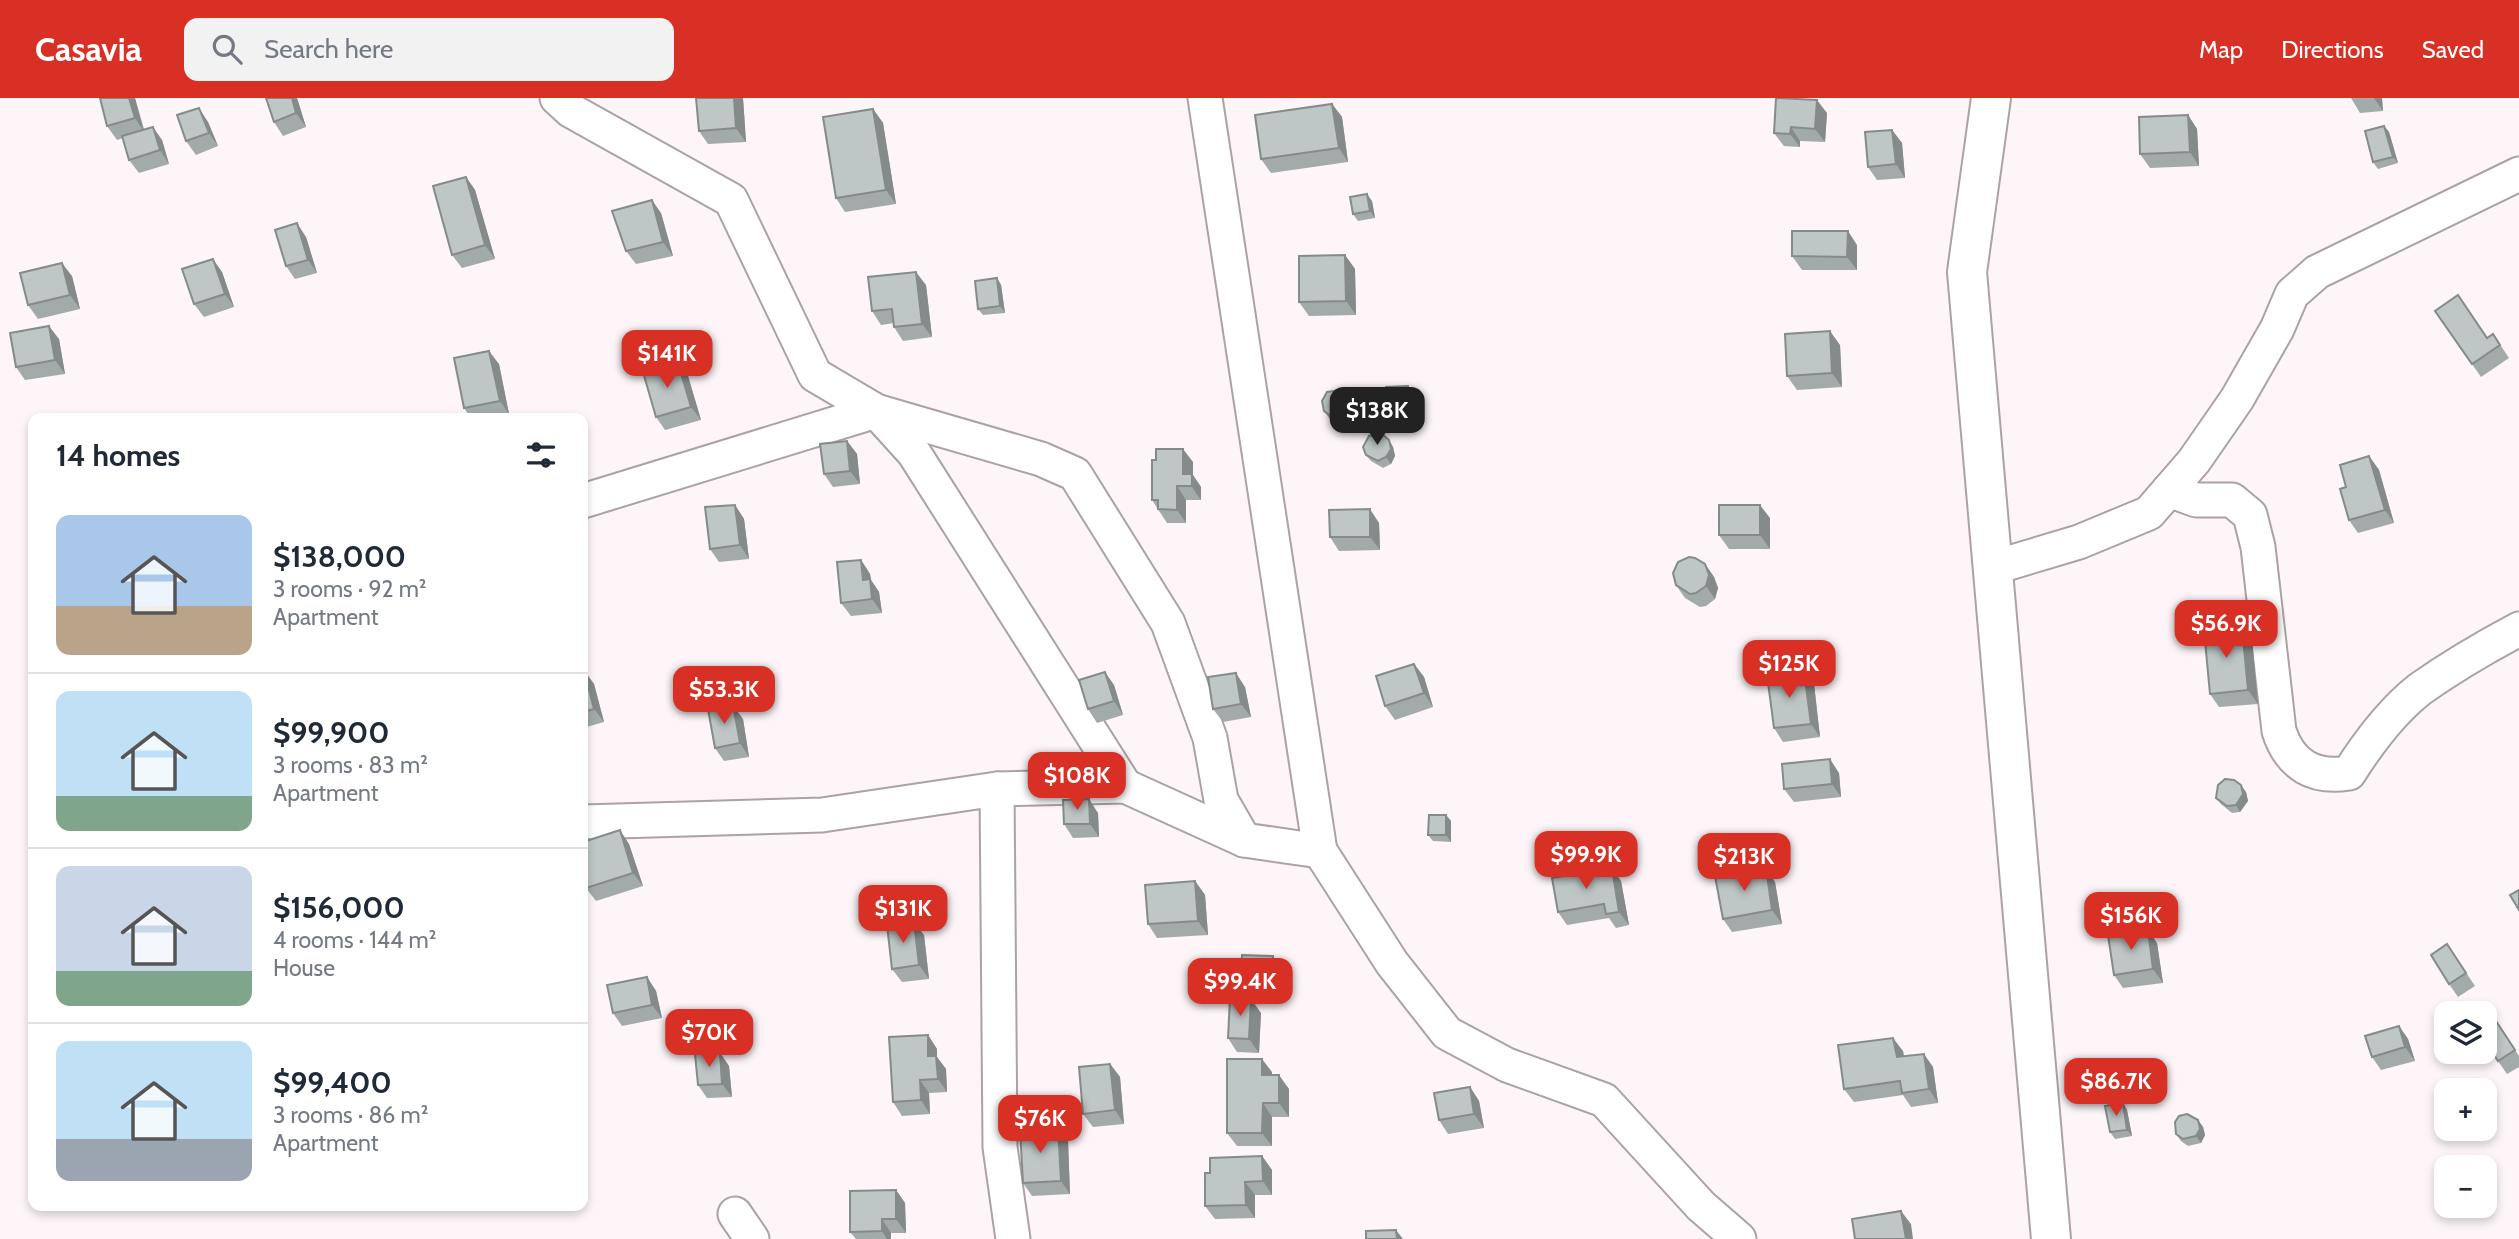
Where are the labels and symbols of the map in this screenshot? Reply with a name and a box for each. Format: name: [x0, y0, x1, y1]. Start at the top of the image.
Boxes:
pin: $141K: [618, 330, 716, 390]
pin: $138K: [1328, 388, 1426, 447]
pin: $56.9K: [2169, 601, 2283, 660]
pin: $125K: [1740, 640, 1838, 700]
pin: $53.3K: [667, 666, 781, 726]
pin: $108K: [1028, 752, 1126, 812]
pin: $99.9K: [1529, 832, 1643, 891]
pin: $213K: [1695, 834, 1793, 893]
pin: $131K: [854, 886, 952, 945]
pin: $156K: [2082, 892, 2180, 952]
pin: $99.4K: [1183, 958, 1297, 1018]
pin: $70K: [668, 1010, 750, 1069]
pin: $86.7K: [2059, 1058, 2173, 1118]
pin: $76K: [999, 1096, 1081, 1155]

